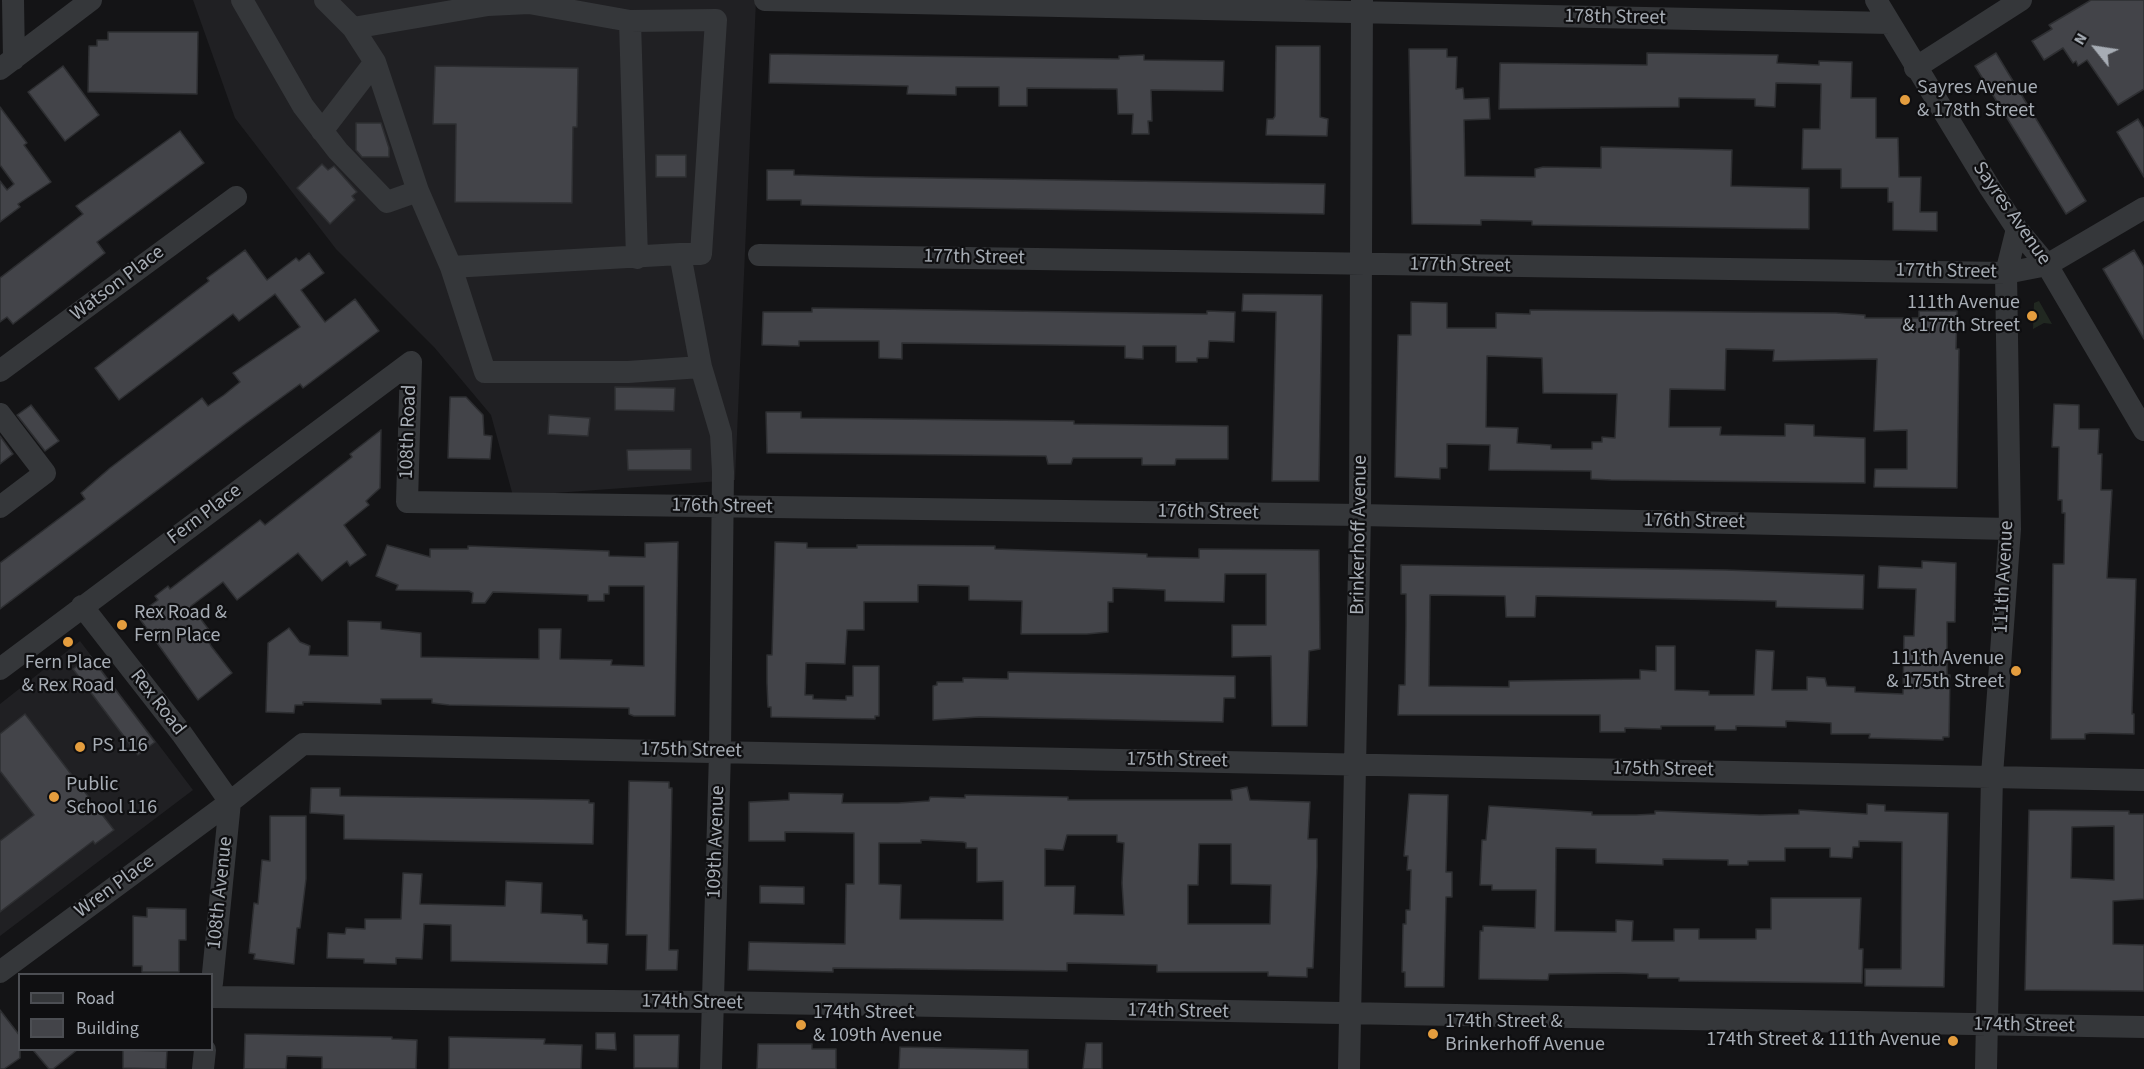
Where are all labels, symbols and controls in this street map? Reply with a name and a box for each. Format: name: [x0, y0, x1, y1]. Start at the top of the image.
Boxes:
street label: 178th Street: [1564, 5, 1666, 31]
north arrow: [2066, 18, 2126, 78]
text: N: [2068, 29, 2093, 49]
place label: Sayres Avenue & 178th Street: [1917, 77, 2038, 124]
marker: Sayres Avenue & 178th Street: [1898, 93, 1912, 107]
street label: Sayres Avenue: [1967, 158, 2055, 270]
street label: Watson Place: [66, 241, 170, 327]
street label: 177th Street: [923, 245, 1025, 271]
street label: 177th Street: [1409, 253, 1511, 279]
street label: 177th Street: [1895, 259, 1997, 285]
place label: 111th Avenue & 177th Street: [1902, 292, 2020, 339]
marker: 111th Avenue & 177th Street: [2025, 309, 2039, 323]
street label: 108th Road: [395, 384, 423, 480]
street label: Brinkerhoff Avenue: [1347, 455, 1373, 615]
street label: Fern Place: [163, 479, 247, 551]
street label: 176th Street: [671, 494, 773, 520]
street label: 176th Street: [1157, 500, 1259, 526]
street label: 176th Street: [1643, 509, 1745, 535]
street label: 111th Avenue: [1990, 520, 2020, 634]
place label: Rex Road & Fern Place: [134, 602, 227, 649]
marker: Rex Road & Fern Place: [115, 618, 129, 632]
marker: Fern Place & Rex Road: [61, 635, 75, 649]
place label: 111th Avenue & 175th Street: [1886, 648, 2004, 695]
place label: Fern Place & Rex Road: [22, 652, 114, 699]
marker: 111th Avenue & 175th Street: [2009, 664, 2023, 678]
street label: Rex Road: [124, 665, 190, 741]
place label: PS 116: [92, 735, 148, 759]
street label: 175th Street: [640, 738, 742, 764]
marker: PS 116: [73, 740, 87, 754]
street label: 175th Street: [1126, 748, 1228, 774]
street label: 175th Street: [1612, 757, 1714, 783]
place label: Public School 116: [66, 774, 157, 821]
street label: 109th Avenue: [703, 785, 731, 899]
marker: Public School 116: [47, 790, 61, 804]
street label: 108th Avenue: [203, 836, 239, 950]
street label: Wren Place: [71, 850, 159, 924]
legend: [18, 973, 213, 1051]
text: Road: [76, 986, 115, 1011]
street label: 174th Street: [641, 990, 743, 1016]
street label: 174th Street: [1127, 999, 1229, 1025]
place label: 174th Street & 109th Avenue: [813, 1002, 942, 1049]
place label: 174th Street & Brinkerhoff Avenue: [1445, 1011, 1605, 1058]
street label: 174th Street: [1973, 1013, 2075, 1039]
text: Building: [76, 1016, 139, 1041]
marker: 174th Street & 109th Avenue: [794, 1018, 808, 1032]
marker: 174th Street & Brinkerhoff Avenue: [1426, 1027, 1440, 1041]
place label: 174th Street & 111th Avenue: [1706, 1029, 1941, 1053]
marker: 174th Street & 111th Avenue: [1946, 1034, 1960, 1048]

